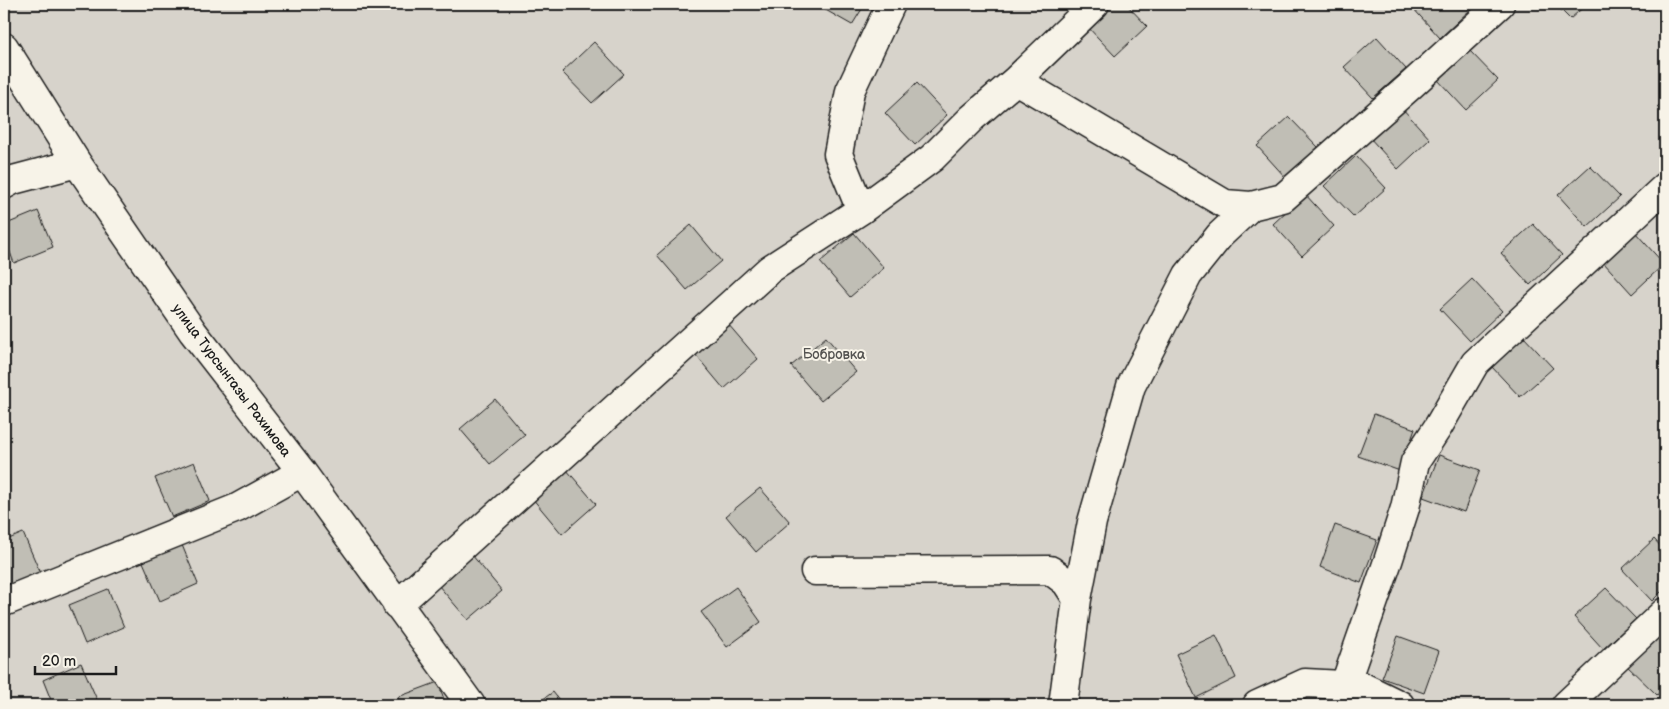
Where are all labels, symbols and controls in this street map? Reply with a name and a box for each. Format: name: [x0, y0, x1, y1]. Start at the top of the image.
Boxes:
street label: улица Турсынгазы Рахимова: [168, 300, 295, 461]
park label: Бобровка: [803, 346, 866, 363]
scale bar: [35, 644, 116, 676]
text: 20 m: [42, 652, 76, 671]

